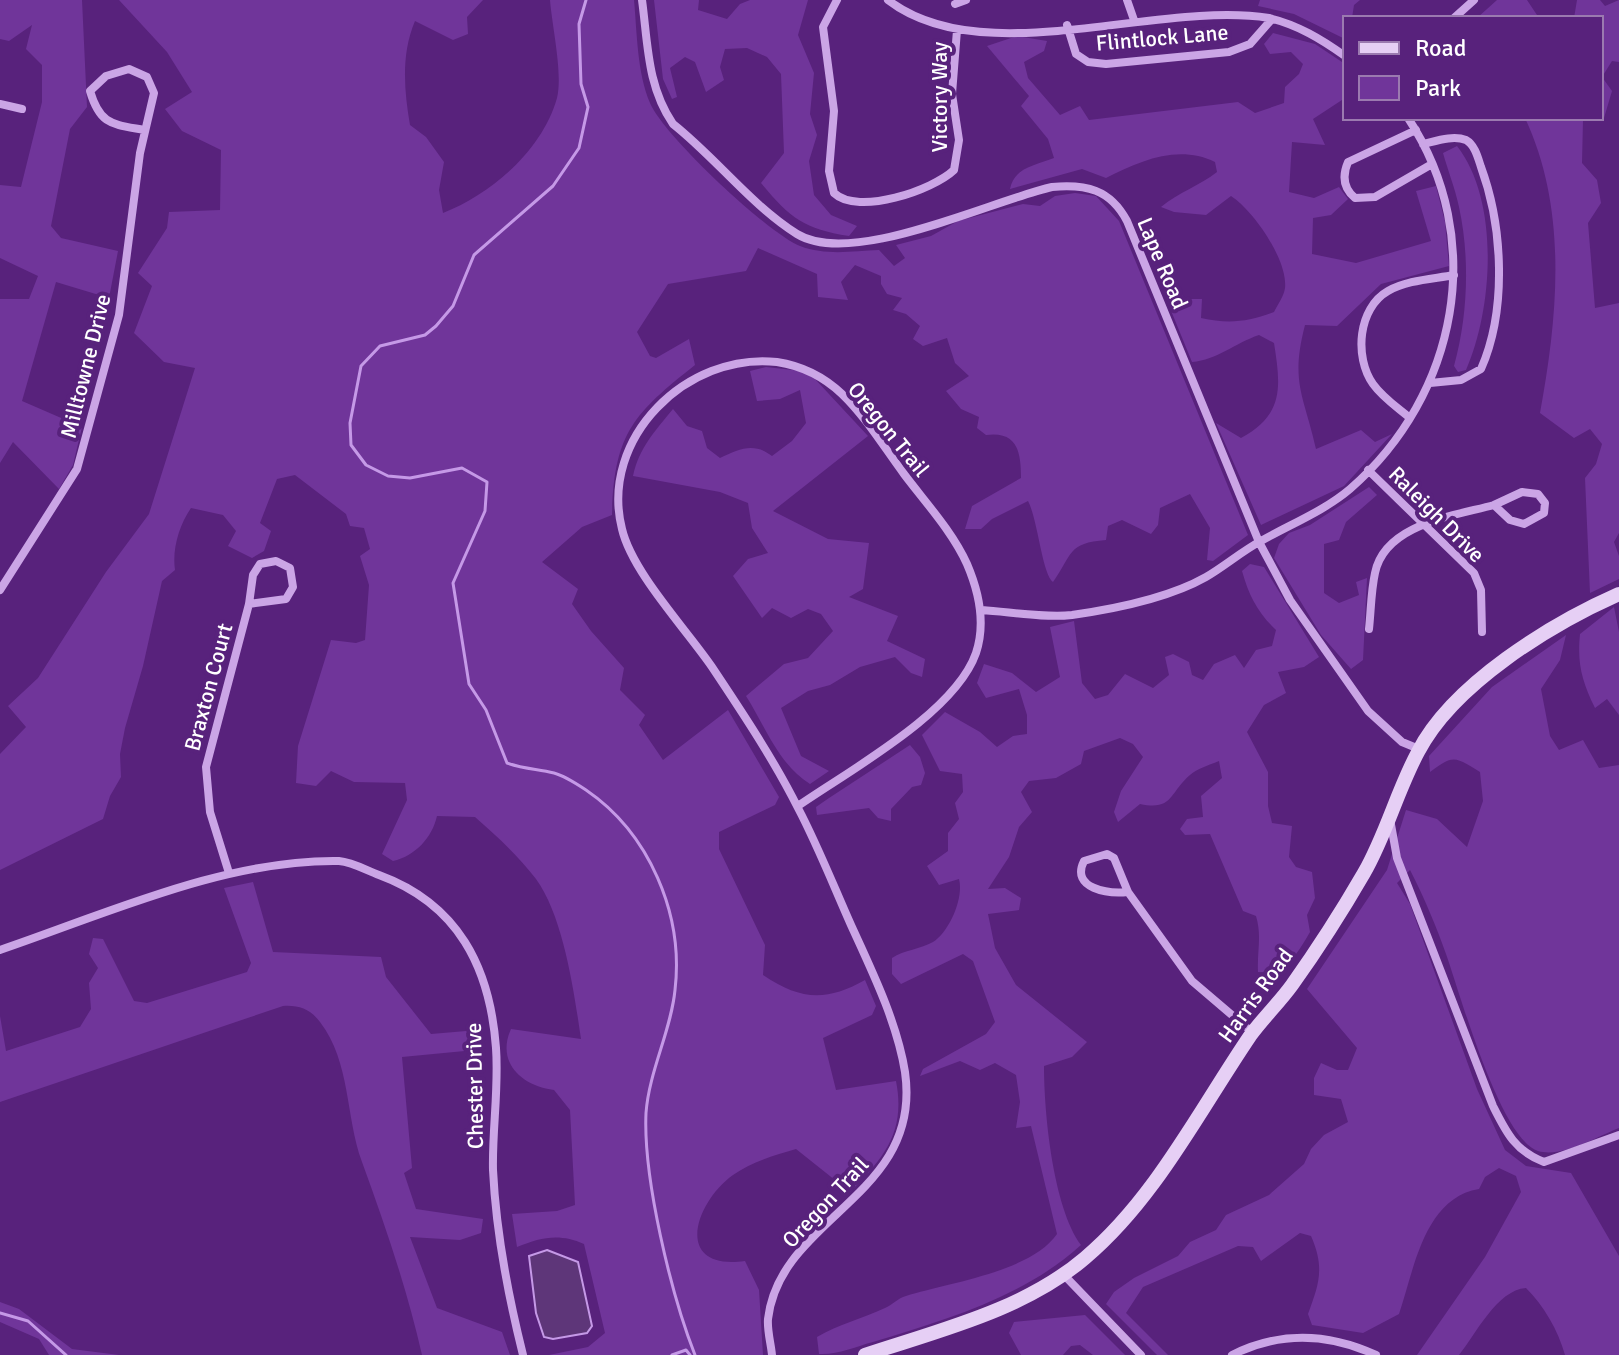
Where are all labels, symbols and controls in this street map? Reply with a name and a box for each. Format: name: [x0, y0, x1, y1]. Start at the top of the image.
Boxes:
legend: [1343, 16, 1603, 120]
street label: Flintlock Lane: [1095, 18, 1229, 57]
text: Road: [1415, 33, 1466, 63]
street label: Victory Way: [926, 41, 953, 152]
text: Park: [1415, 73, 1461, 103]
street label: Lape Road: [1131, 213, 1194, 313]
street label: Milltowne Drive: [55, 291, 116, 441]
street label: Oregon Trail: [842, 376, 935, 482]
street label: Raleigh Drive: [1383, 461, 1490, 568]
street label: Braxton Court: [179, 620, 239, 754]
street label: Harris Road: [1212, 943, 1299, 1048]
street label: Chester Drive: [460, 1022, 489, 1149]
street label: Oregon Trail: [776, 1151, 874, 1253]

